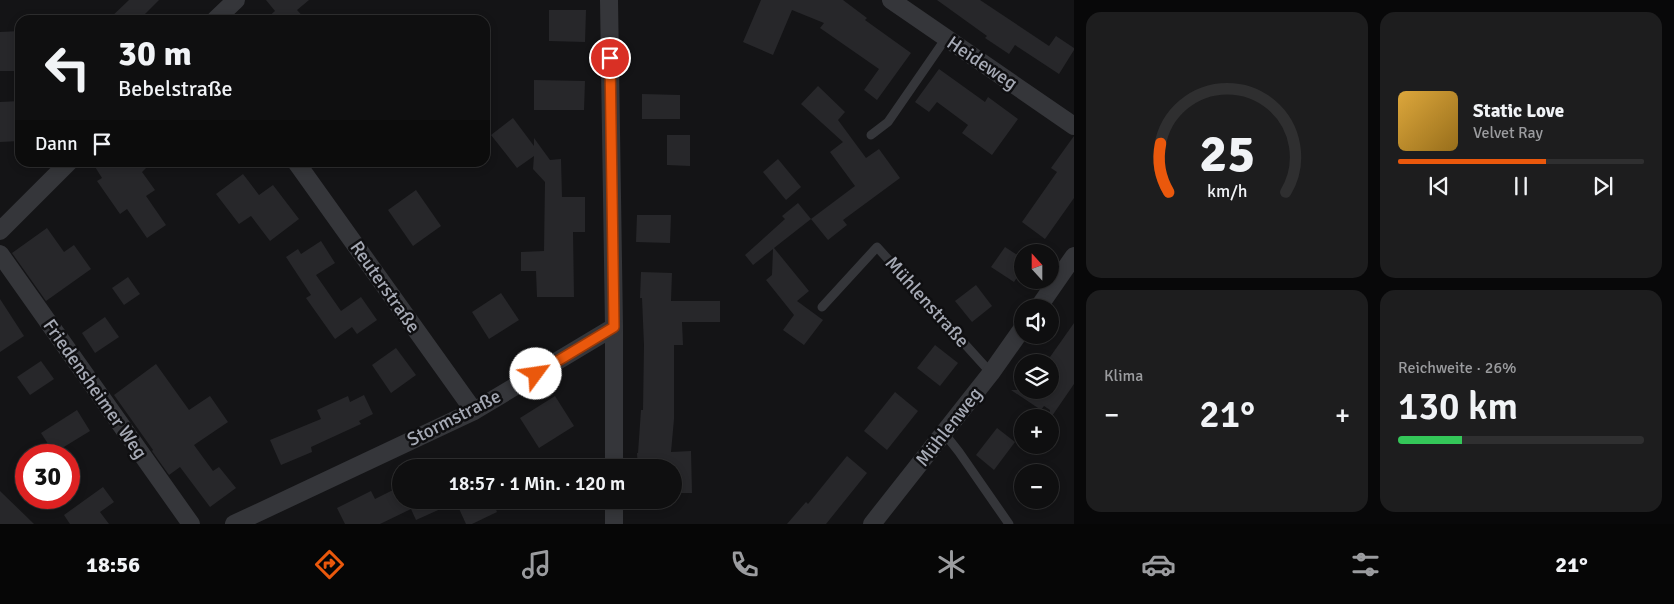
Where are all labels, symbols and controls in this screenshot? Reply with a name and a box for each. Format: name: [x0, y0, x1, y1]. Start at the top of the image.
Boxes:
street label: Heideweg: [942, 31, 1022, 95]
text: 30 m: [118, 32, 192, 75]
icon: left: [35, 35, 100, 100]
pin: [589, 37, 631, 79]
icon: arrive: [596, 44, 624, 72]
text: Bebelstraße: [118, 75, 233, 102]
text: Static Love: [1473, 99, 1564, 123]
text: 25: [1199, 122, 1255, 186]
text: Velvet Ray: [1473, 123, 1543, 143]
icon: arrive: [88, 130, 116, 158]
text: Dann: [35, 132, 78, 156]
icon: previous: [1425, 172, 1453, 200]
icon: pause: [1507, 172, 1535, 200]
icon: next: [1589, 172, 1617, 200]
text: km/h: [1207, 180, 1247, 202]
street label: Reuterstraße: [345, 236, 425, 338]
north arrow: [1014, 244, 1059, 289]
map controls: [1014, 244, 1059, 509]
street label: Mühlenstraße: [880, 252, 974, 352]
button: sound: [1014, 299, 1059, 344]
street label: Friedensheimer Weg: [38, 314, 152, 464]
position arrow: [509, 347, 561, 399]
button: layers: [1014, 354, 1059, 399]
text: Reichweite · 26%: [1398, 358, 1517, 378]
text: Klima: [1104, 366, 1143, 386]
street label: Mühlenweg: [911, 383, 987, 471]
text: 130 km: [1398, 383, 1518, 430]
street label: Stormstraße: [403, 384, 505, 452]
text: 21°: [1199, 391, 1255, 438]
text: −: [1104, 398, 1119, 432]
text: +: [1335, 398, 1350, 432]
button: +: [1014, 409, 1059, 454]
speed limit sign: 30: [15, 444, 80, 509]
button: −: [1014, 464, 1059, 509]
text: 18:57 · 1 Min. · 120 m: [449, 472, 625, 496]
icon: directions: [312, 547, 347, 582]
icon: music: [519, 547, 554, 582]
icon: phone: [727, 547, 762, 582]
icon: climate: [934, 547, 969, 582]
icon: car: [1141, 547, 1176, 582]
icon: filters: [1348, 547, 1383, 582]
text: 18:56: [86, 551, 140, 578]
text: 21°: [1555, 551, 1588, 578]

